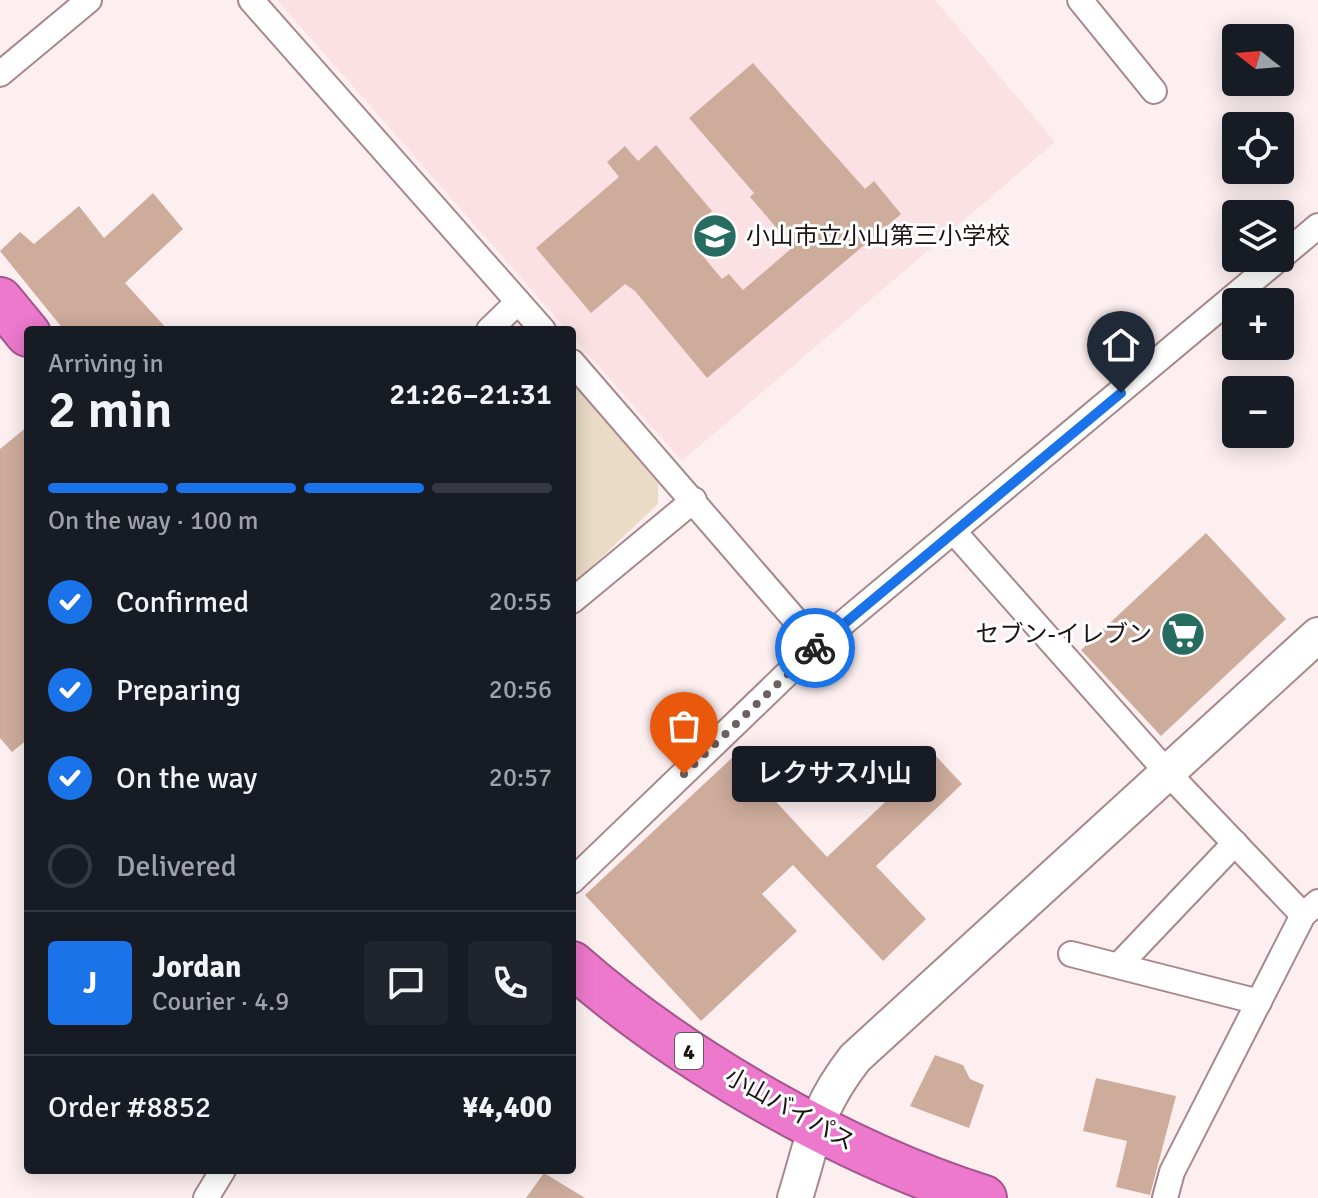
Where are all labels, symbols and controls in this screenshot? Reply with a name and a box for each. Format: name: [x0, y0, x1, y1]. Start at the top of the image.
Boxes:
north arrow: [1222, 24, 1294, 96]
map controls: [1222, 24, 1294, 448]
button: locate: [1222, 112, 1294, 184]
button: layers: [1222, 200, 1294, 272]
school or university icon: 小山市立小山第三小学校: [691, 212, 739, 260]
place label: 小山市立小山第三小学校: [746, 221, 1010, 251]
button: +: [1222, 288, 1294, 360]
pin: [1087, 311, 1155, 393]
icon: home: [1099, 323, 1143, 367]
text: Arriving in: [48, 348, 164, 380]
text: 21:26–21:31: [389, 376, 552, 413]
button: −: [1222, 376, 1294, 448]
text: 2 min: [48, 378, 173, 442]
text: On the way · 100 m: [48, 505, 258, 537]
icon: check: [48, 580, 92, 624]
text: Confirmed: [116, 584, 249, 621]
text: 20:55: [489, 586, 552, 618]
courier: [775, 608, 855, 688]
supermarket icon: セブン-イレブン: [1159, 610, 1207, 658]
place label: セブン-イレブン: [976, 619, 1152, 649]
icon: bike: [793, 626, 837, 670]
icon: check: [48, 668, 92, 712]
text: Preparing: [116, 672, 241, 709]
text: 20:56: [489, 674, 552, 706]
pin: [650, 692, 718, 774]
icon: bag: [662, 704, 706, 748]
callout: レクサス小山: [732, 746, 936, 802]
icon: check: [48, 756, 92, 800]
text: レクサス小山: [756, 758, 912, 790]
text: On the way: [116, 760, 257, 797]
text: 20:57: [489, 762, 552, 794]
text: Delivered: [116, 848, 237, 885]
button: chat: [364, 941, 448, 1025]
button: phone: [468, 941, 552, 1025]
text: Jordan: [152, 949, 241, 986]
text: J: [83, 965, 97, 1002]
text: Courier · 4.9: [152, 986, 289, 1018]
road number: 4: [675, 1033, 703, 1069]
street label: 小山バイパス: [720, 1061, 860, 1157]
text: Order #8852: [48, 1089, 211, 1126]
text: ¥4,400: [462, 1089, 552, 1126]

